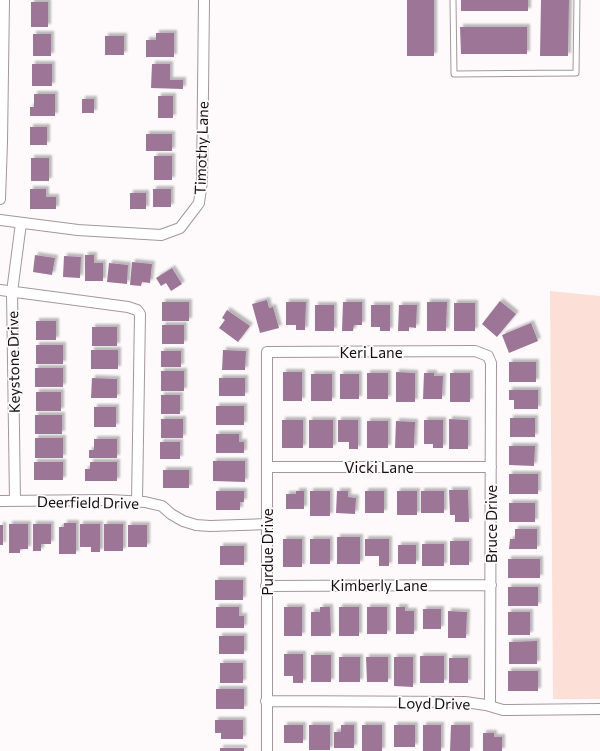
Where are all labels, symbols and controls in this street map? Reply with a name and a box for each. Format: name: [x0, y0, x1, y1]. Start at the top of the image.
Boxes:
street label: Timothy Lane: [190, 101, 212, 195]
street label: Keystone Drive: [3, 311, 23, 413]
street label: Keri Lane: [339, 343, 403, 361]
street label: Vicki Lane: [344, 458, 414, 476]
street label: Bruce Drive: [482, 485, 500, 563]
street label: Deerfield Drive: [37, 492, 139, 512]
street label: Purdue Drive: [258, 508, 276, 596]
street label: Kimberly Lane: [330, 576, 428, 594]
street label: Loyd Drive: [398, 693, 471, 713]

